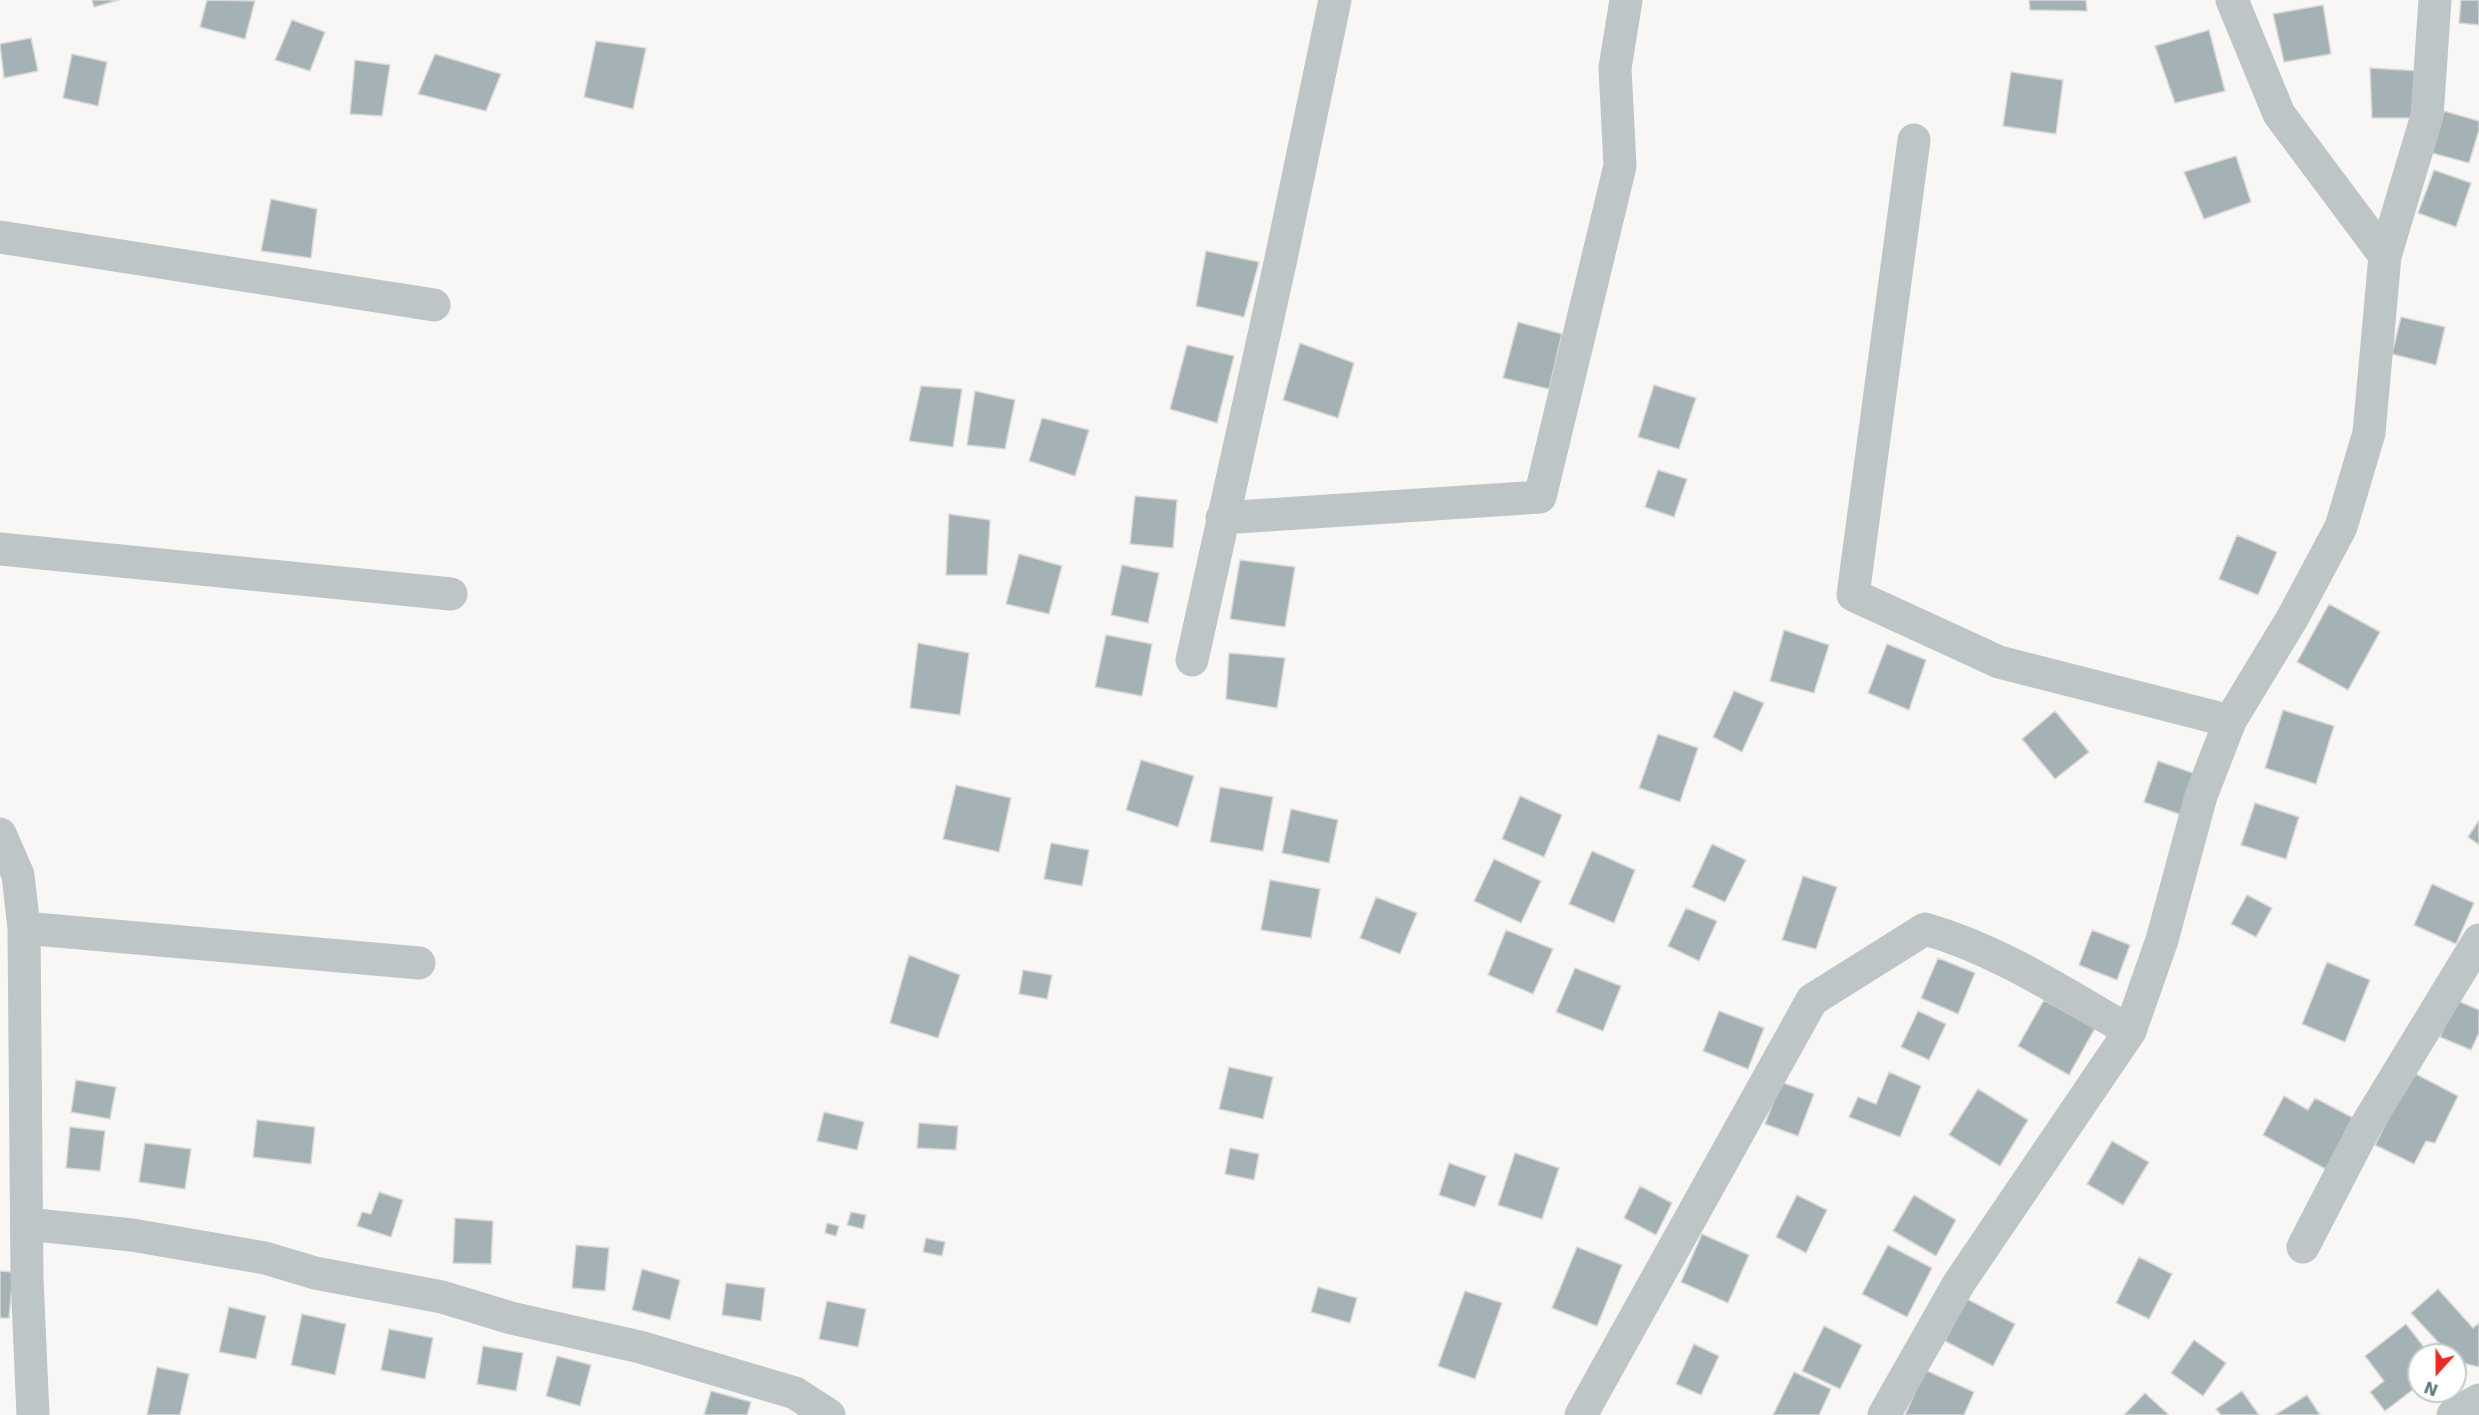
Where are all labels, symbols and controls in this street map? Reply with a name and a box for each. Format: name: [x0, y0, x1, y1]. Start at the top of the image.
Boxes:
north arrow: [2407, 1343, 2467, 1403]
text: N: [2421, 1377, 2441, 1400]

